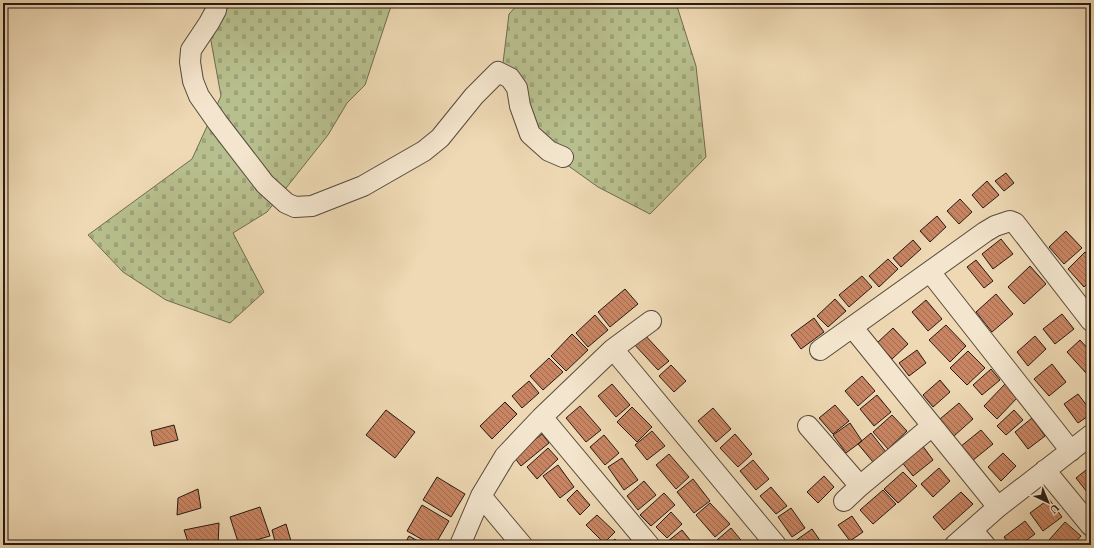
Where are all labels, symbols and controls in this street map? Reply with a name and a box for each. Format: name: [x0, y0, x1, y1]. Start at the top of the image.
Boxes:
north arrow: [1028, 482, 1068, 522]
text: U: [1047, 501, 1063, 518]

